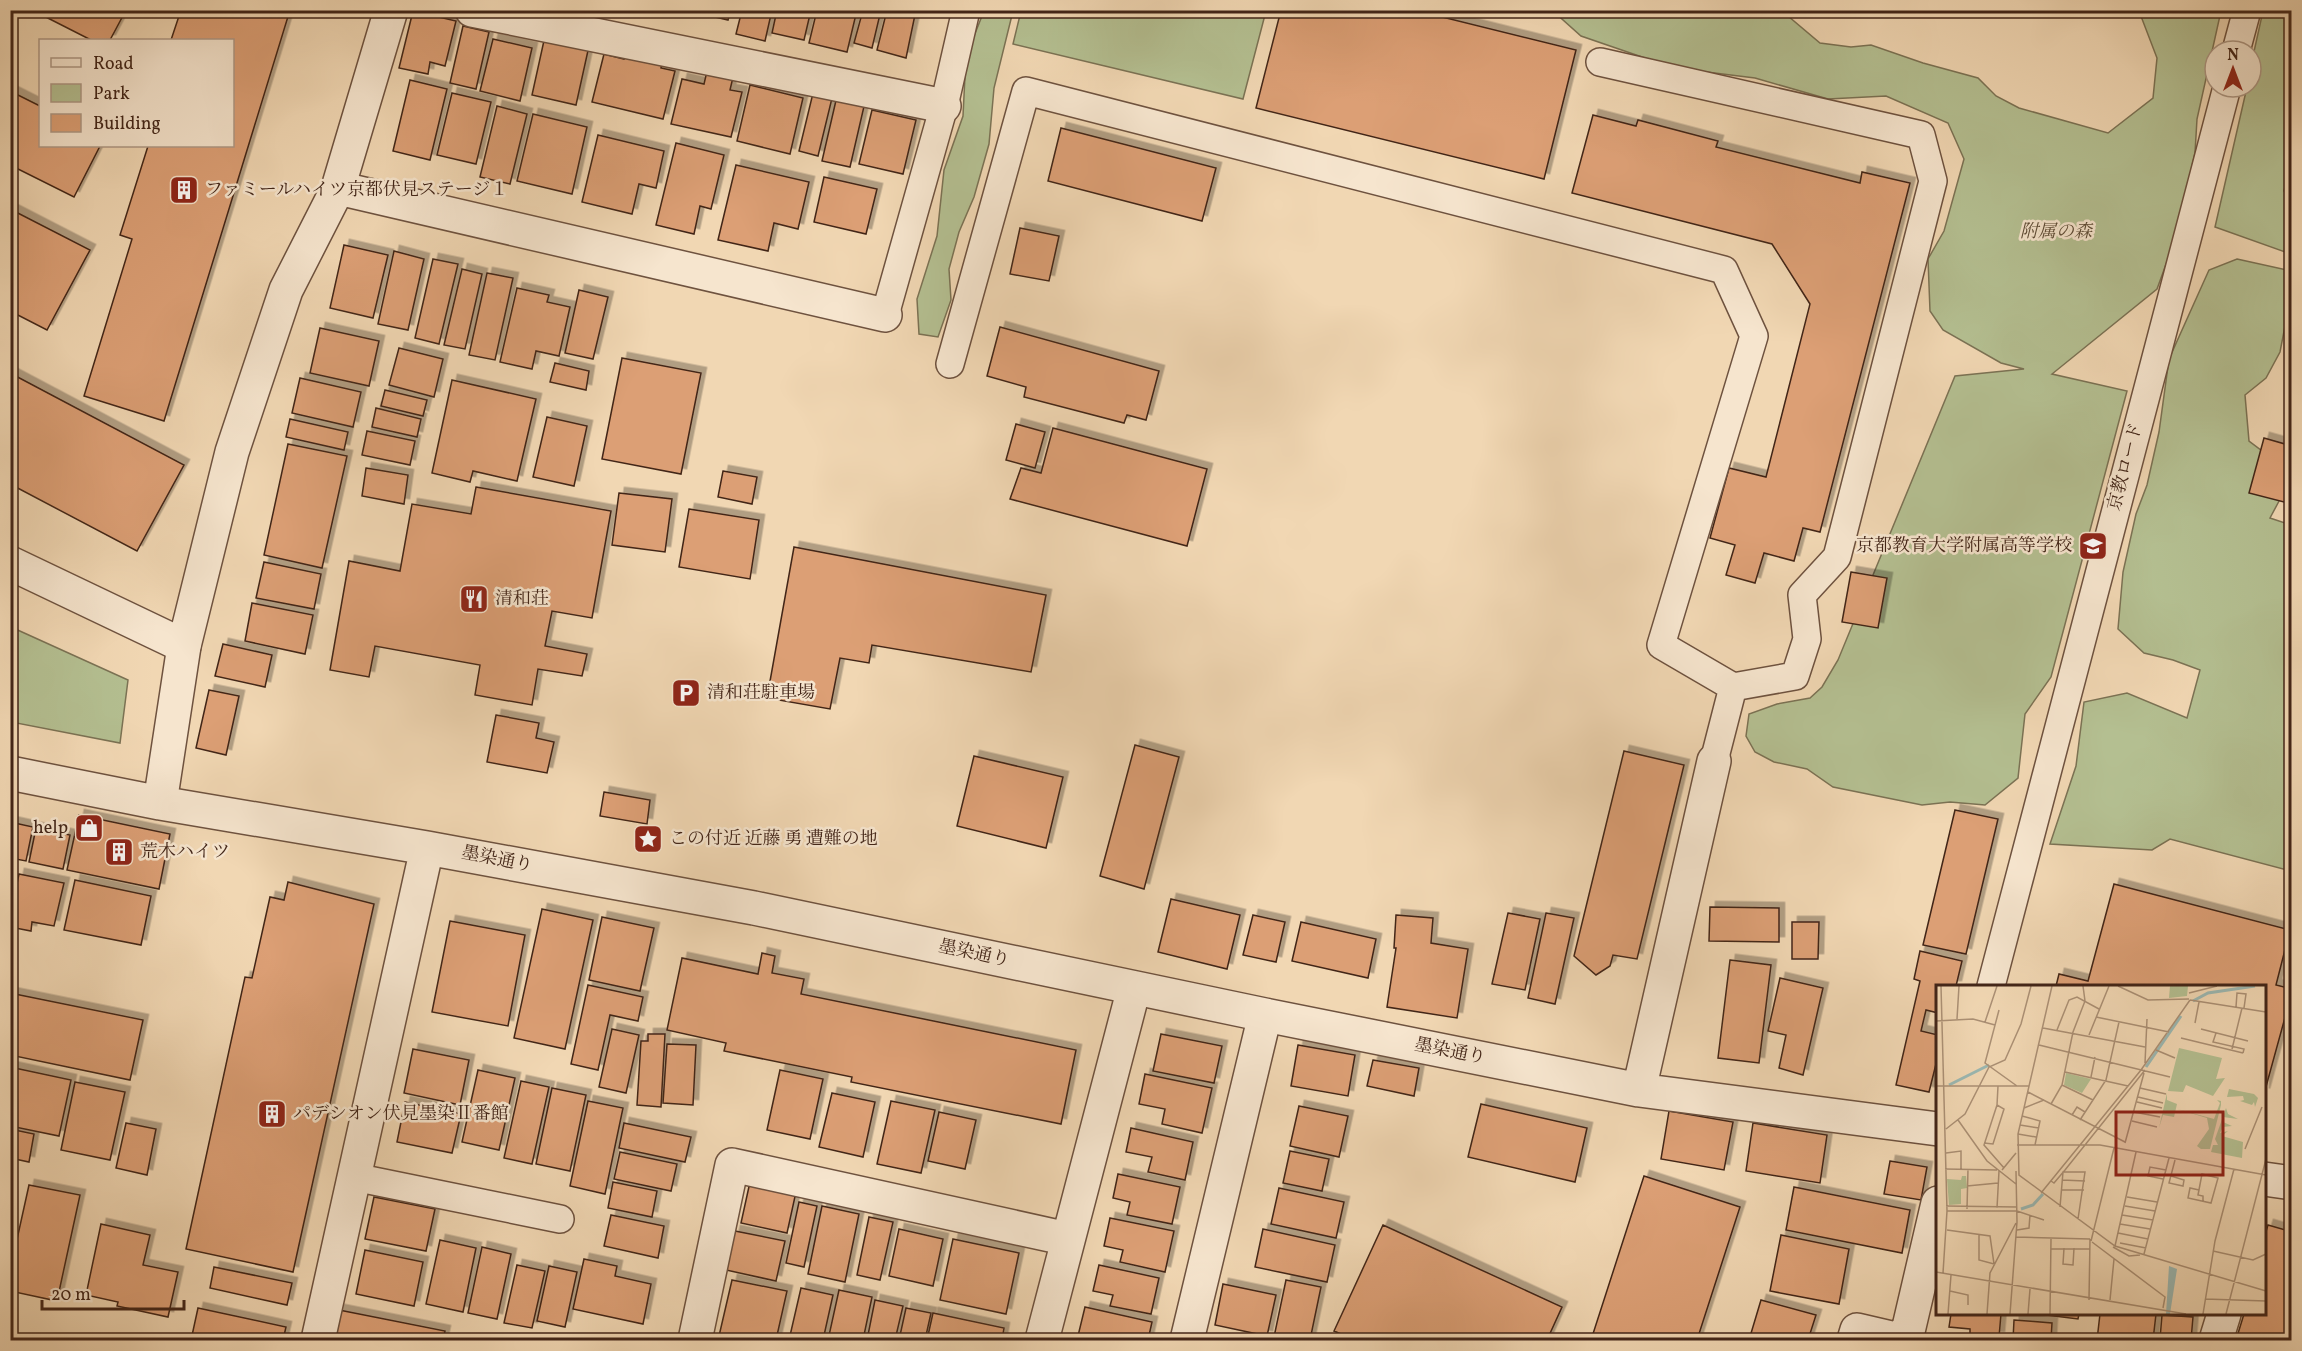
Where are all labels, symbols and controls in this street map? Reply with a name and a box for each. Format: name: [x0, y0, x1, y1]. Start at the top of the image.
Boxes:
legend: [39, 39, 234, 147]
north arrow: [2203, 39, 2263, 99]
text: N: [2227, 45, 2239, 67]
text: Road: [93, 52, 134, 77]
text: Park: [93, 82, 130, 107]
text: Building: [93, 112, 161, 137]
building icon: ファミールハイツ京都伏見ステージ１: [168, 174, 200, 206]
place label: ファミールハイツ京都伏見ステージ１: [205, 178, 508, 203]
park label: 附属の森: [2020, 220, 2094, 245]
street label: 京教ロード: [2102, 420, 2150, 514]
school or university icon: 京都教育大学附属高等学校: [2077, 530, 2109, 562]
place label: 京都教育大学附属高等学校: [1856, 534, 2072, 559]
restaurant icon: 清和荘: [458, 583, 490, 615]
place label: 清和荘: [495, 587, 549, 612]
parking icon: 清和荘駐車場: [670, 677, 702, 709]
place label: 清和荘駐車場: [707, 681, 815, 706]
shop icon: help: [73, 812, 105, 844]
place label: help: [33, 816, 68, 841]
place icon: この付近 近藤 勇 遭難の地: [632, 823, 664, 855]
place label: この付近 近藤 勇 遭難の地: [669, 827, 878, 852]
building icon: 荒木ハイツ: [103, 836, 135, 868]
place label: 荒木ハイツ: [140, 840, 230, 865]
street label: 墨染通り: [459, 841, 535, 879]
street label: 墨染通り: [936, 934, 1012, 974]
inset map: [1936, 985, 2266, 1315]
street label: 墨染通り: [1412, 1033, 1488, 1071]
building icon: パデシオン伏見墨染Ⅱ番館: [256, 1098, 288, 1130]
place label: パデシオン伏見墨染Ⅱ番館: [293, 1102, 509, 1127]
scale bar: [42, 1273, 184, 1311]
text: 20 m: [51, 1283, 91, 1308]

